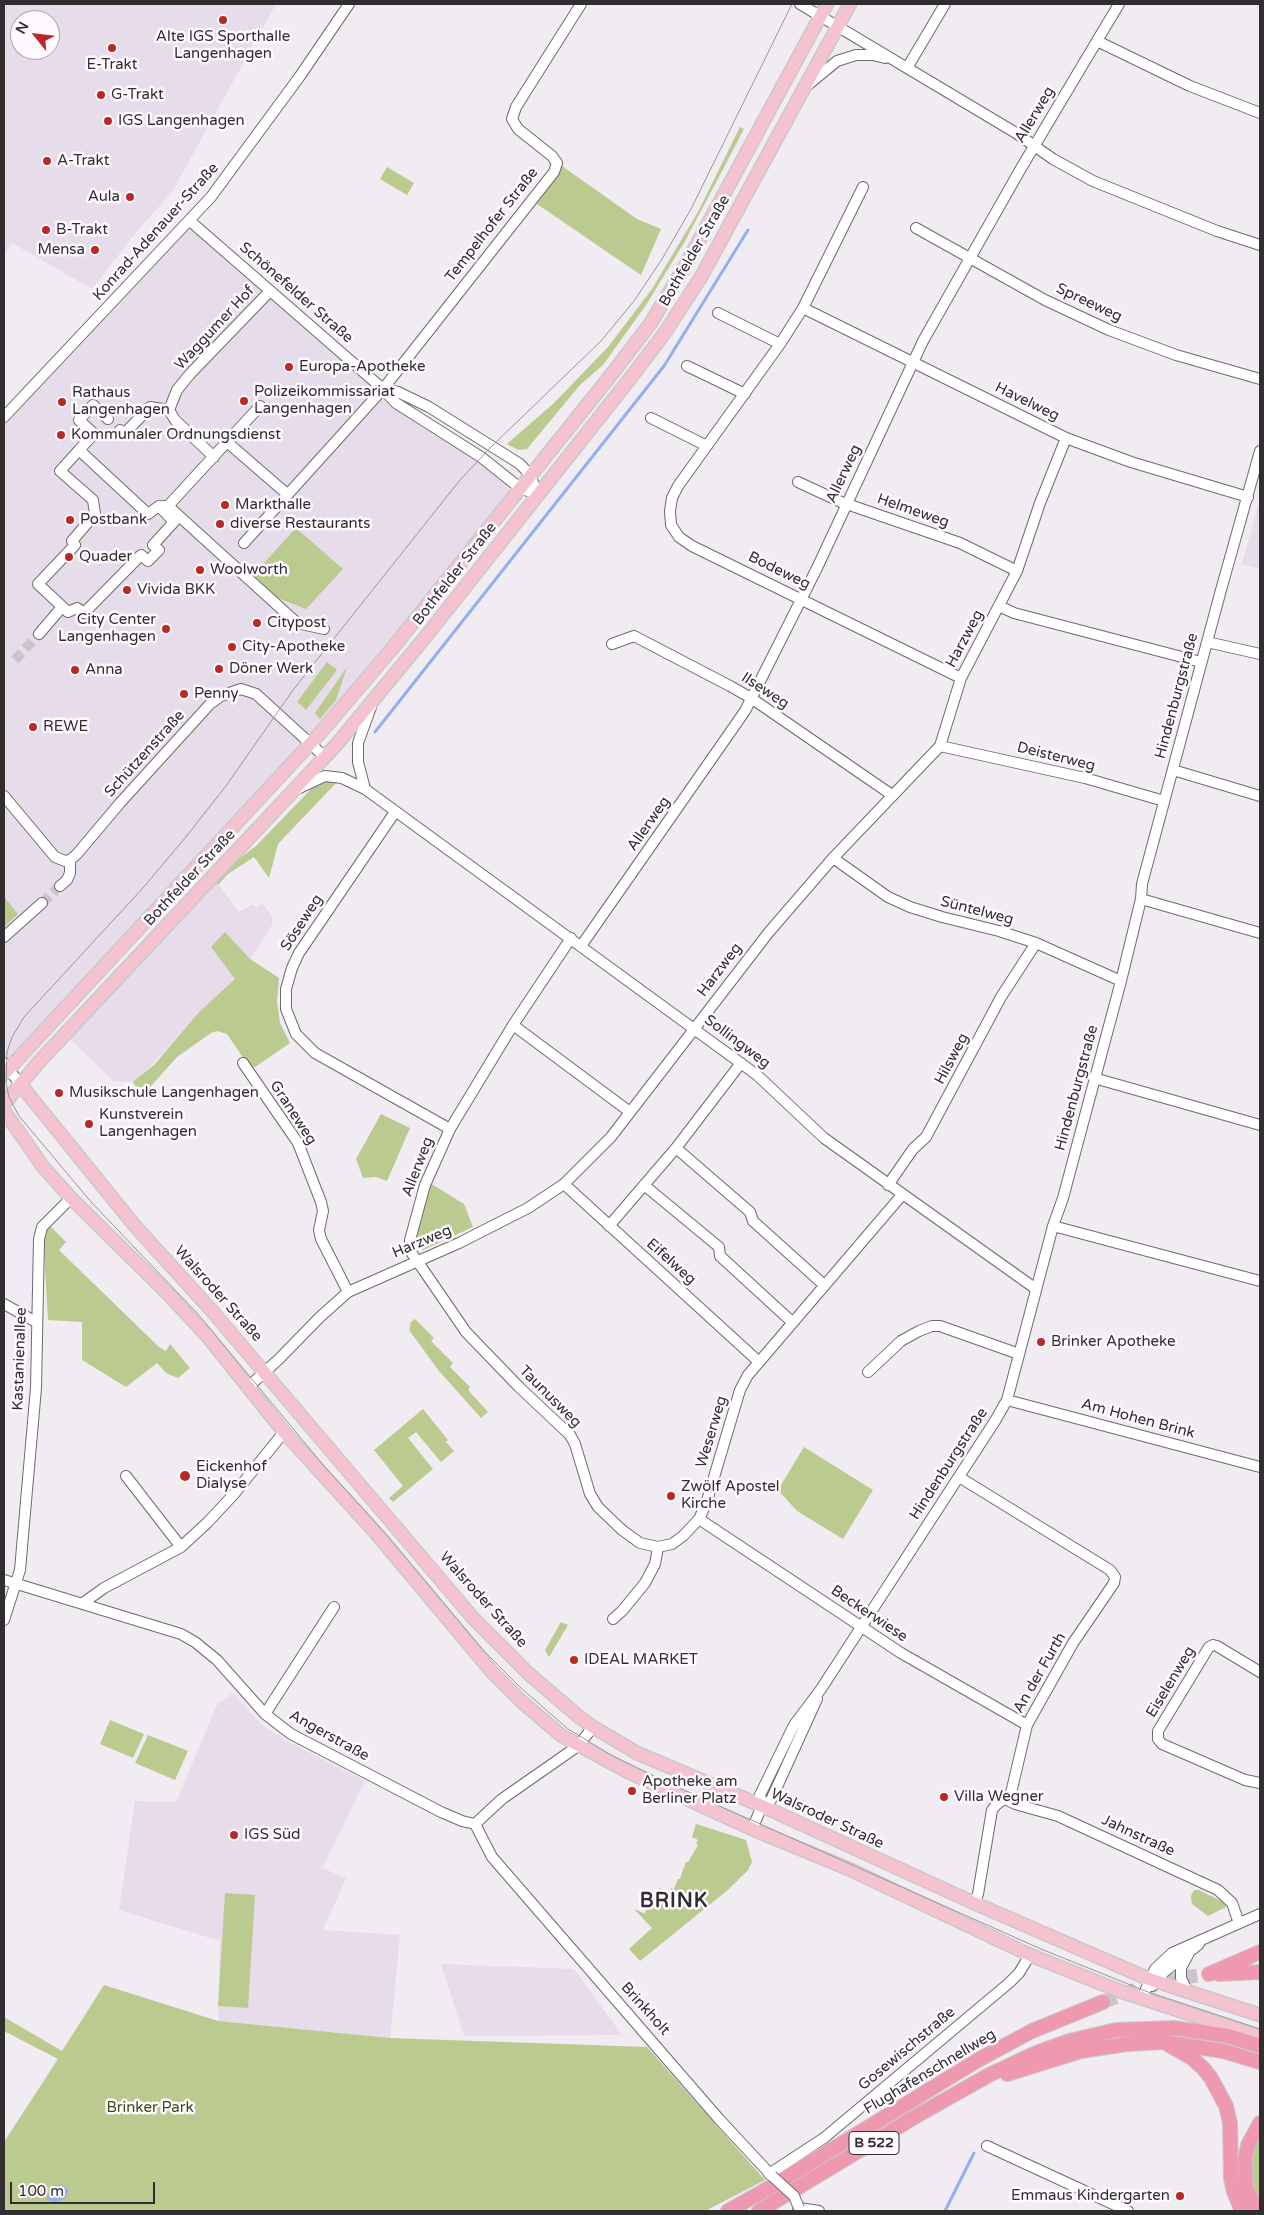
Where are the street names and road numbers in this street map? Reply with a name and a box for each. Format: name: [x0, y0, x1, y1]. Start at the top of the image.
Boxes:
street label: Allerweg: [1011, 84, 1059, 146]
street label: Konrad-Adenauer-Straße: [89, 159, 223, 305]
street label: Tempelhofer Straße: [442, 164, 542, 286]
street label: Bothfelder Straße: [656, 192, 734, 310]
street label: Schönefelder Straße: [236, 239, 356, 347]
street label: Spreeweg: [1053, 280, 1125, 326]
street label: Waggumer Hof: [171, 282, 259, 374]
street label: Havelweg: [992, 379, 1062, 425]
street label: Allerweg: [823, 442, 865, 506]
street label: Helmeweg: [874, 490, 952, 532]
street label: Bothfelder Straße: [409, 519, 501, 629]
street label: Bodeweg: [745, 548, 813, 594]
street label: Harzweg: [942, 607, 988, 671]
street label: Hindenburgstraße: [1152, 631, 1202, 761]
street label: Ilseweg: [738, 669, 792, 713]
street label: Schützenstraße: [101, 707, 189, 801]
street label: Deisterweg: [1015, 739, 1097, 775]
street label: Allerweg: [624, 793, 674, 855]
street label: Bothfelder Straße: [141, 826, 239, 930]
street label: Söseweg: [277, 891, 327, 955]
street label: Süntelweg: [939, 893, 1015, 929]
street label: Harzweg: [694, 940, 746, 1000]
street label: Sollingweg: [700, 1011, 774, 1073]
street label: Hindenburgstraße: [1052, 1023, 1102, 1153]
street label: Hilsweg: [931, 1030, 973, 1088]
street label: Graneweg: [266, 1078, 320, 1148]
street label: Allerweg: [398, 1135, 438, 1199]
street label: Harzweg: [390, 1221, 454, 1263]
street label: Eifelweg: [642, 1235, 700, 1289]
street label: Walsroder Straße: [170, 1242, 266, 1346]
street label: Kastanienallee: [9, 1307, 31, 1411]
street label: Taunusweg: [515, 1362, 585, 1432]
street label: Weserweg: [693, 1394, 731, 1470]
street label: Am Hohen Brink: [1079, 1395, 1197, 1443]
street label: Hindenburgstraße: [906, 1405, 992, 1523]
street label: Walsroder Straße: [435, 1548, 531, 1652]
street label: Beckerwiese: [827, 1582, 911, 1646]
street label: An der Furth: [1010, 1629, 1070, 1717]
street label: Eiselenweg: [1143, 1643, 1199, 1721]
street label: Angerstraße: [286, 1707, 372, 1765]
street label: Walsroder Straße: [768, 1785, 886, 1853]
street label: Jahnstraße: [1099, 1811, 1177, 1861]
street label: Brinkholt: [617, 1979, 673, 2039]
street label: Gosewischstraße: [855, 2003, 959, 2095]
street label: Flughafenschnellweg: [861, 2025, 999, 2119]
road number: B 522: [849, 2132, 899, 2154]

